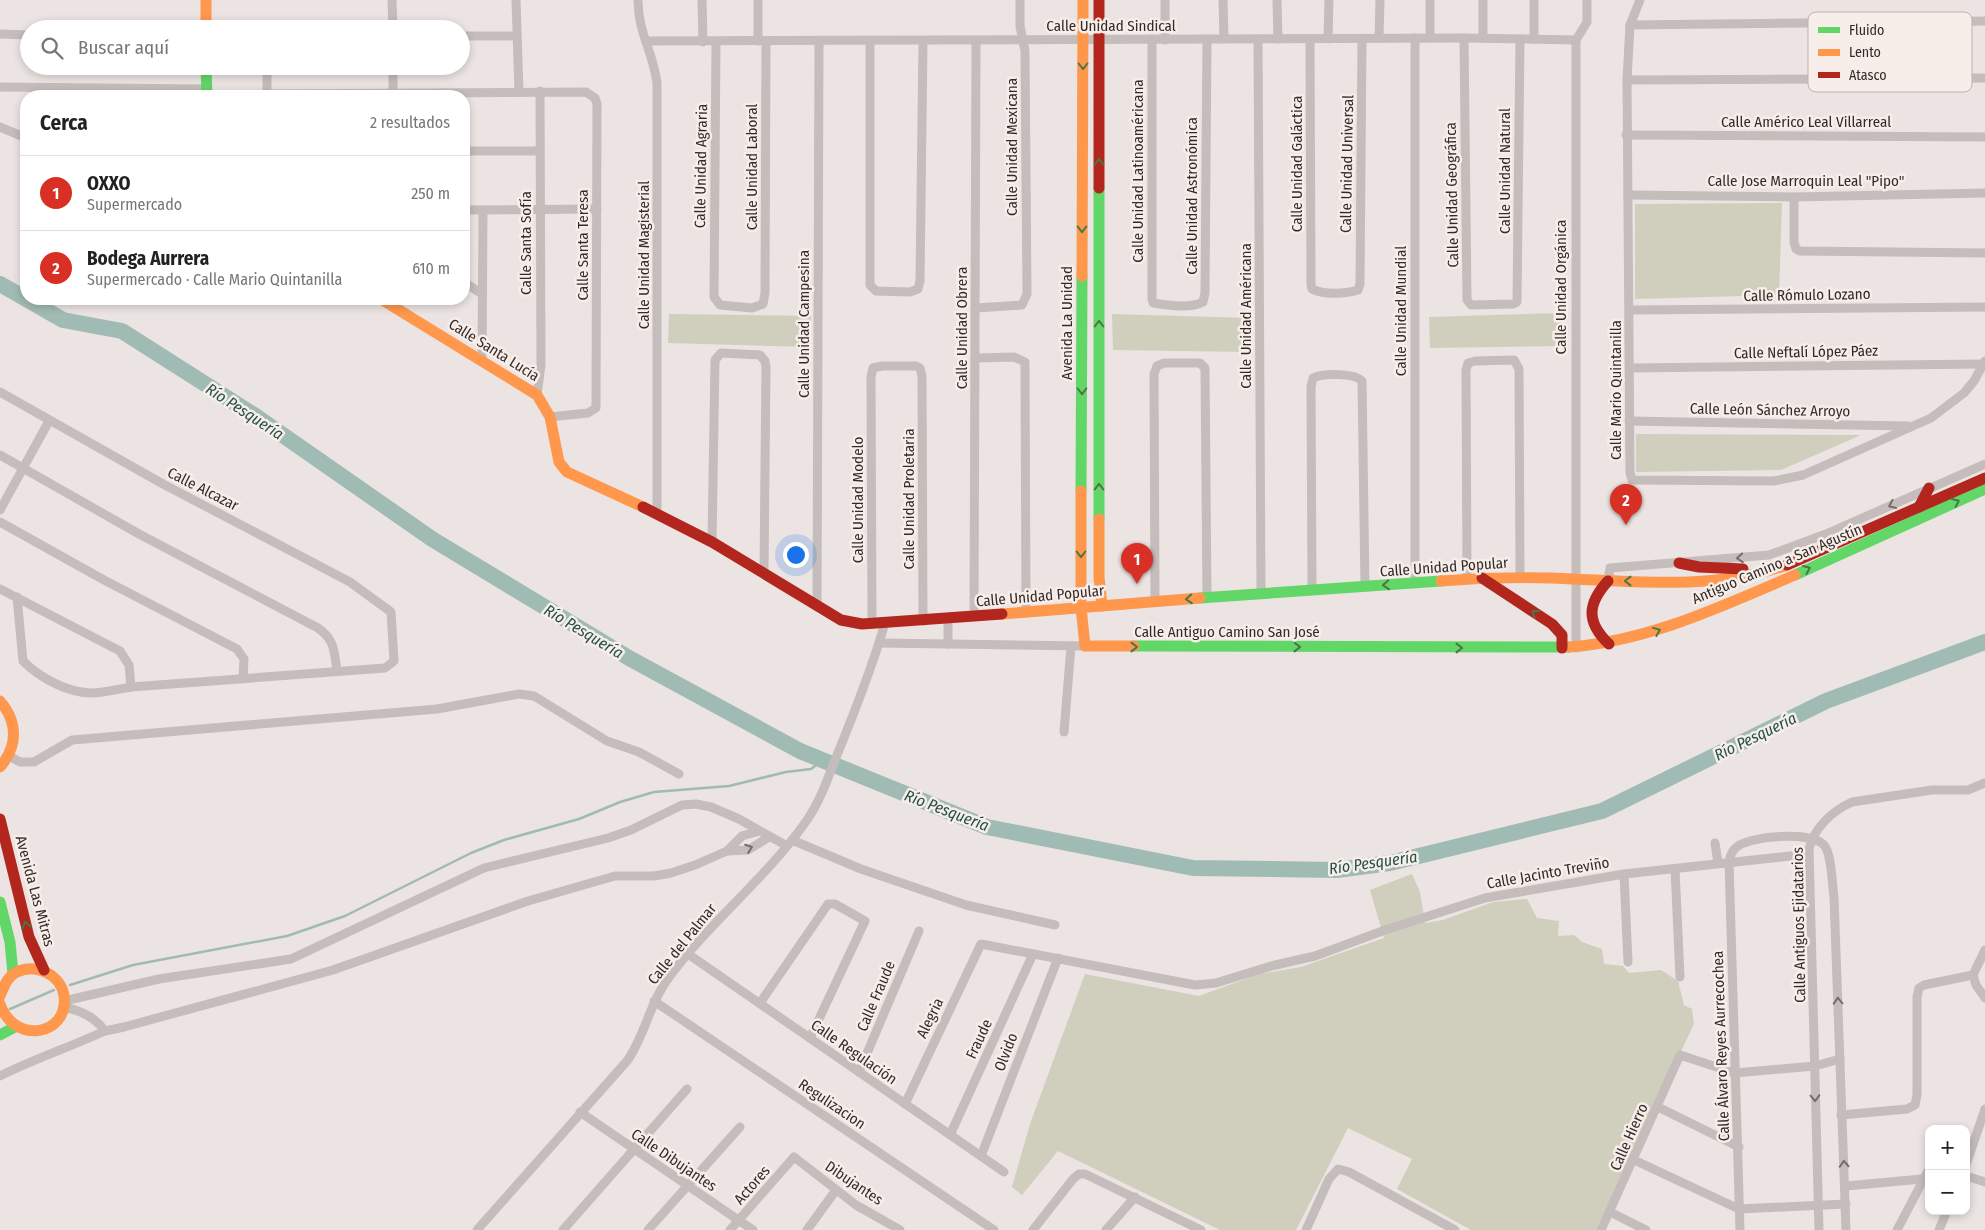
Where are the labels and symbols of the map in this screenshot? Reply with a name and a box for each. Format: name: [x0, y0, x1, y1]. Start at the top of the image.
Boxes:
legend: [1808, 12, 1972, 92]
street label: Calle Unidad Sindical: [1046, 17, 1176, 35]
text: Fluido: [1849, 22, 1884, 39]
text: Lento: [1849, 44, 1881, 61]
one-way arrow: [1078, 62, 1088, 70]
text: Atasco: [1849, 67, 1887, 84]
street label: Calle Unidad Mexicana: [1003, 78, 1021, 216]
street label: Calle Unidad Latinoaméricana: [1129, 79, 1147, 263]
street label: Calle Unidad Universal: [1337, 95, 1357, 233]
street label: Calle Unidad Galáctica: [1288, 96, 1306, 232]
street label: Calle Unidad Agraria: [691, 104, 711, 228]
street label: Calle Unidad Laboral: [743, 104, 761, 230]
street label: Calle Unidad Natural: [1496, 108, 1514, 234]
street label: Calle Américo Leal Villarreal: [1721, 113, 1891, 131]
street label: Calle Unidad Astronómica: [1183, 117, 1201, 275]
street label: Calle Unidad Geográfica: [1442, 122, 1462, 268]
one-way arrow: [1094, 158, 1104, 166]
street label: Calle Jose Marroquin Leal "Pipo": [1708, 172, 1904, 190]
street label: Calle Unidad Magisterial: [635, 181, 653, 329]
street label: Calle Santa Teresa: [574, 189, 592, 301]
street label: Calle Santa Sofía: [517, 191, 535, 295]
street label: Calle Unidad Orgánica: [1552, 220, 1570, 354]
one-way arrow: [1077, 225, 1087, 233]
street label: Calle Unidad Américana: [1237, 243, 1255, 389]
street label: Calle Unidad Mundial: [1392, 246, 1410, 376]
street label: Calle Unidad Campesina: [795, 250, 813, 398]
street label: Avenida La Unidad: [1058, 266, 1076, 380]
street label: Calle Unidad Obrera: [953, 267, 971, 389]
street label: Calle Rómulo Lozano: [1743, 285, 1871, 305]
street label: Calle Santa Lucía: [445, 315, 543, 385]
one-way arrow: [1094, 320, 1104, 328]
street label: Calle Mario Quintanilla: [1607, 320, 1625, 460]
street label: Calle Neftalí López Páez: [1734, 342, 1878, 362]
water label: Río Pesquería: [202, 379, 287, 444]
one-way arrow: [1077, 388, 1087, 395]
street label: Calle León Sánchez Arroyo: [1690, 400, 1851, 420]
street label: Calle Unidad Proletaria: [900, 429, 918, 569]
street label: Calle Unidad Modelo: [849, 437, 867, 563]
street label: Calle Alcazar: [165, 463, 242, 515]
one-way arrow: [1094, 483, 1104, 490]
pin: 2: [1610, 484, 1642, 525]
one-way arrow: [1888, 498, 1897, 509]
one-way arrow: [1951, 498, 1960, 509]
street label: Antiguo Camino a San Agustín: [1689, 520, 1865, 608]
your location: [783, 542, 809, 568]
pin: 1: [1121, 543, 1153, 584]
one-way arrow: [1076, 550, 1086, 558]
street label: Calle Unidad Popular: [1379, 553, 1509, 580]
one-way arrow: [1736, 553, 1744, 564]
one-way arrow: [1802, 565, 1811, 576]
one-way arrow: [1624, 576, 1632, 586]
one-way arrow: [1381, 580, 1389, 591]
street label: Calle Unidad Popular: [975, 581, 1106, 611]
one-way arrow: [1184, 593, 1192, 604]
water label: Río Pesquería: [541, 600, 627, 662]
one-way arrow: [1531, 609, 1540, 619]
street label: Calle Antiguo Camino San José: [1134, 623, 1320, 641]
one-way arrow: [1652, 627, 1661, 638]
one-way arrow: [1130, 642, 1138, 652]
one-way arrow: [1293, 642, 1301, 652]
one-way arrow: [1456, 643, 1463, 653]
water label: Río Pesquería: [1711, 708, 1799, 764]
water label: Río Pesquería: [902, 786, 992, 835]
street label: Avenida Las Mitras: [12, 834, 58, 948]
one-way arrow: [745, 844, 753, 854]
water label: Río Pesquería: [1328, 847, 1418, 878]
street label: Calle Antiguos Ejidatarios: [1789, 847, 1809, 1003]
street label: Calle Jacinto Treviño: [1485, 853, 1611, 893]
street label: Calle del Palmar: [644, 899, 721, 988]
one-way arrow: [22, 921, 32, 929]
street label: Calle Álvaro Reyes Aurrecochea: [1709, 950, 1733, 1142]
street label: Calle Fraude: [853, 958, 899, 1034]
street label: Alegria: [913, 995, 947, 1041]
one-way arrow: [1833, 997, 1843, 1005]
street label: Calle Regulación: [808, 1016, 900, 1088]
street label: Fraude: [962, 1016, 996, 1062]
street label: Olvido: [990, 1030, 1022, 1074]
street label: Regulizacion: [795, 1075, 869, 1133]
one-way arrow: [1810, 1094, 1821, 1102]
street label: Calle Hierro: [1606, 1101, 1652, 1173]
street label: Calle Dibujantes: [628, 1125, 720, 1195]
street label: Dibujantes: [822, 1157, 886, 1209]
one-way arrow: [1839, 1160, 1850, 1168]
street label: Actores: [730, 1162, 774, 1208]

